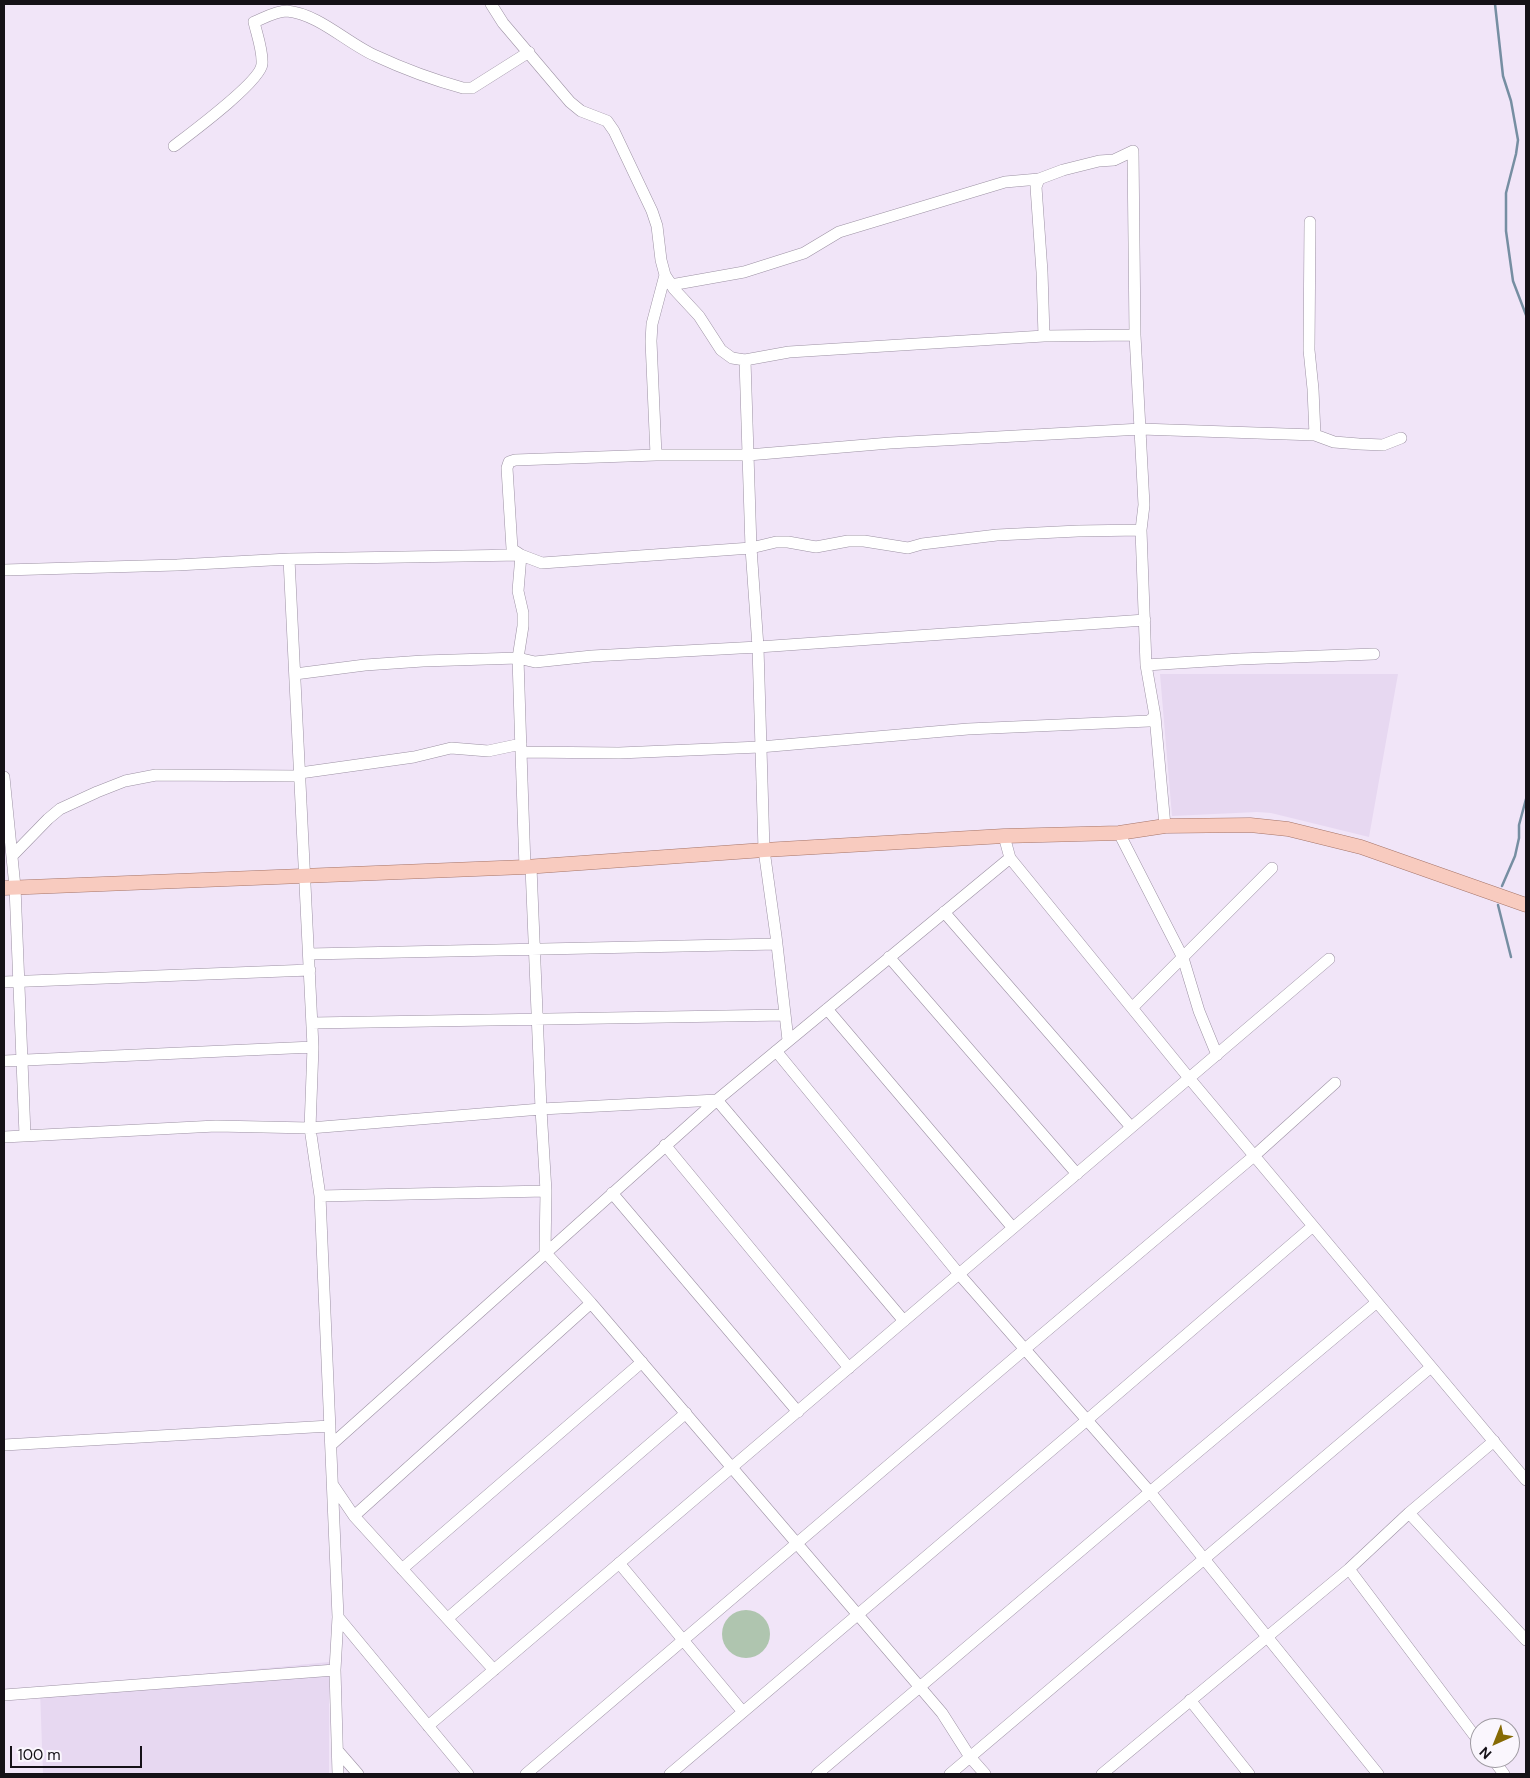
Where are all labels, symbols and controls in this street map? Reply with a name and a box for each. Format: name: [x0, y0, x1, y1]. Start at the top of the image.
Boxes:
north arrow: [1470, 1718, 1520, 1768]
scale bar: [12, 1736, 145, 1768]
text: N: [1475, 1743, 1495, 1763]
text: 100 m: [18, 1745, 61, 1765]

